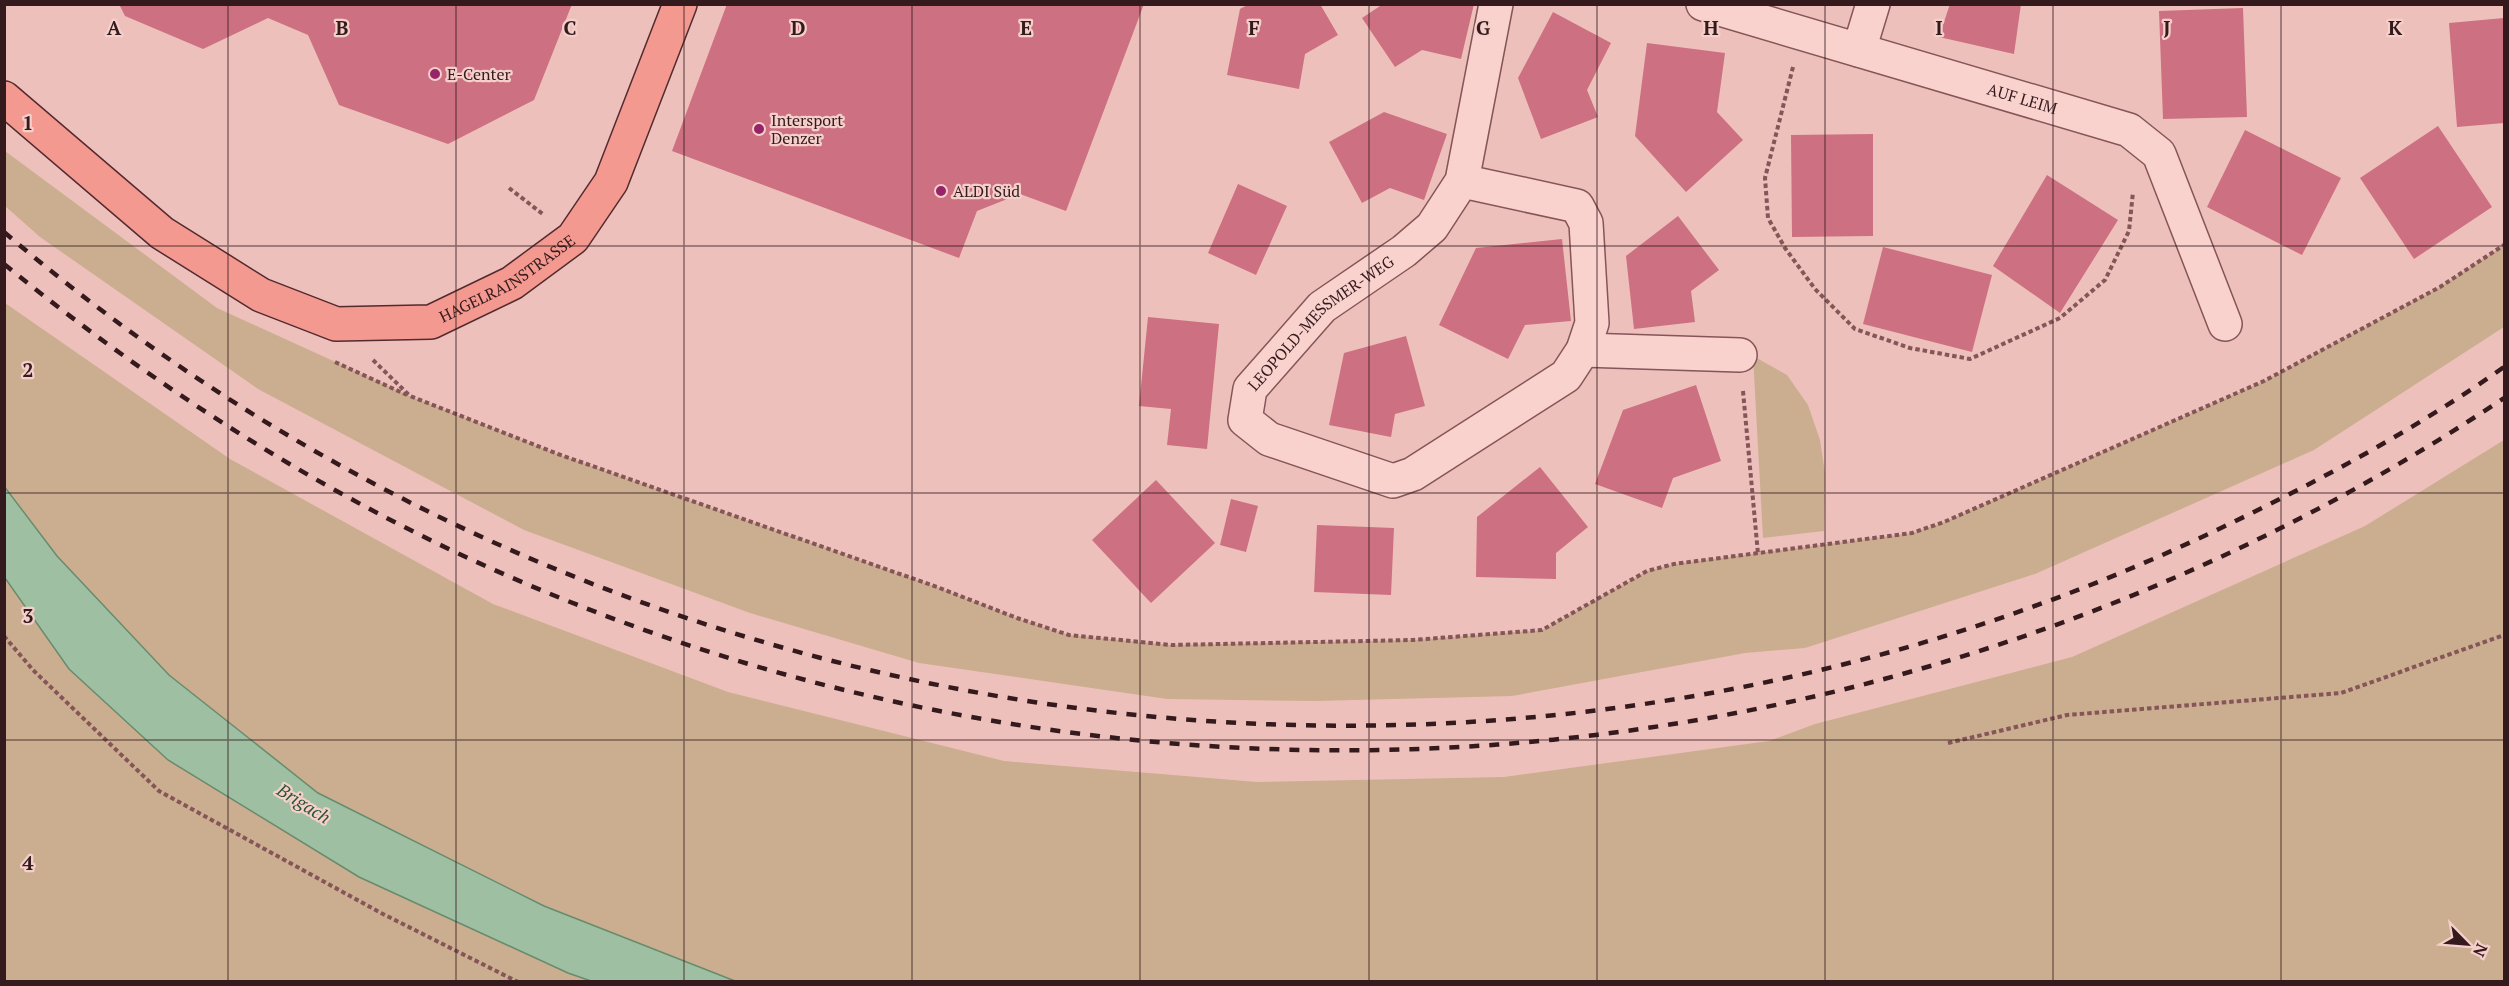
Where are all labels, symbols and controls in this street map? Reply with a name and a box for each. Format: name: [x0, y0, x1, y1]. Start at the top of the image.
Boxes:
text: A: [107, 14, 122, 41]
text: B: [336, 14, 349, 41]
text: C: [563, 14, 577, 41]
text: D: [791, 14, 805, 41]
text: E: [1020, 14, 1032, 41]
text: F: [1248, 14, 1260, 41]
text: G: [1476, 14, 1490, 41]
text: H: [1703, 14, 1719, 41]
text: I: [1935, 14, 1943, 41]
text: J: [2163, 14, 2171, 41]
text: K: [2388, 14, 2403, 41]
place label: E-Center: [447, 63, 512, 85]
marker: E-Center: [428, 67, 442, 81]
street label: AUF LEIM: [1985, 78, 2060, 119]
text: 1: [22, 109, 34, 136]
place label: Intersport Denzer: [771, 109, 843, 149]
marker: Intersport Denzer: [752, 122, 766, 136]
place label: ALDI Süd: [953, 180, 1020, 202]
marker: ALDI Süd: [934, 184, 948, 198]
street label: HAGELRAINSTRASSE: [435, 229, 579, 327]
street label: LEOPOLD-MESSMER-WEG: [1243, 250, 1398, 395]
text: 2: [22, 356, 34, 383]
text: 3: [22, 602, 34, 629]
water label: Brigach: [272, 777, 335, 829]
text: 4: [22, 849, 34, 876]
north arrow: [2437, 914, 2497, 974]
text: N: [2468, 940, 2493, 960]

